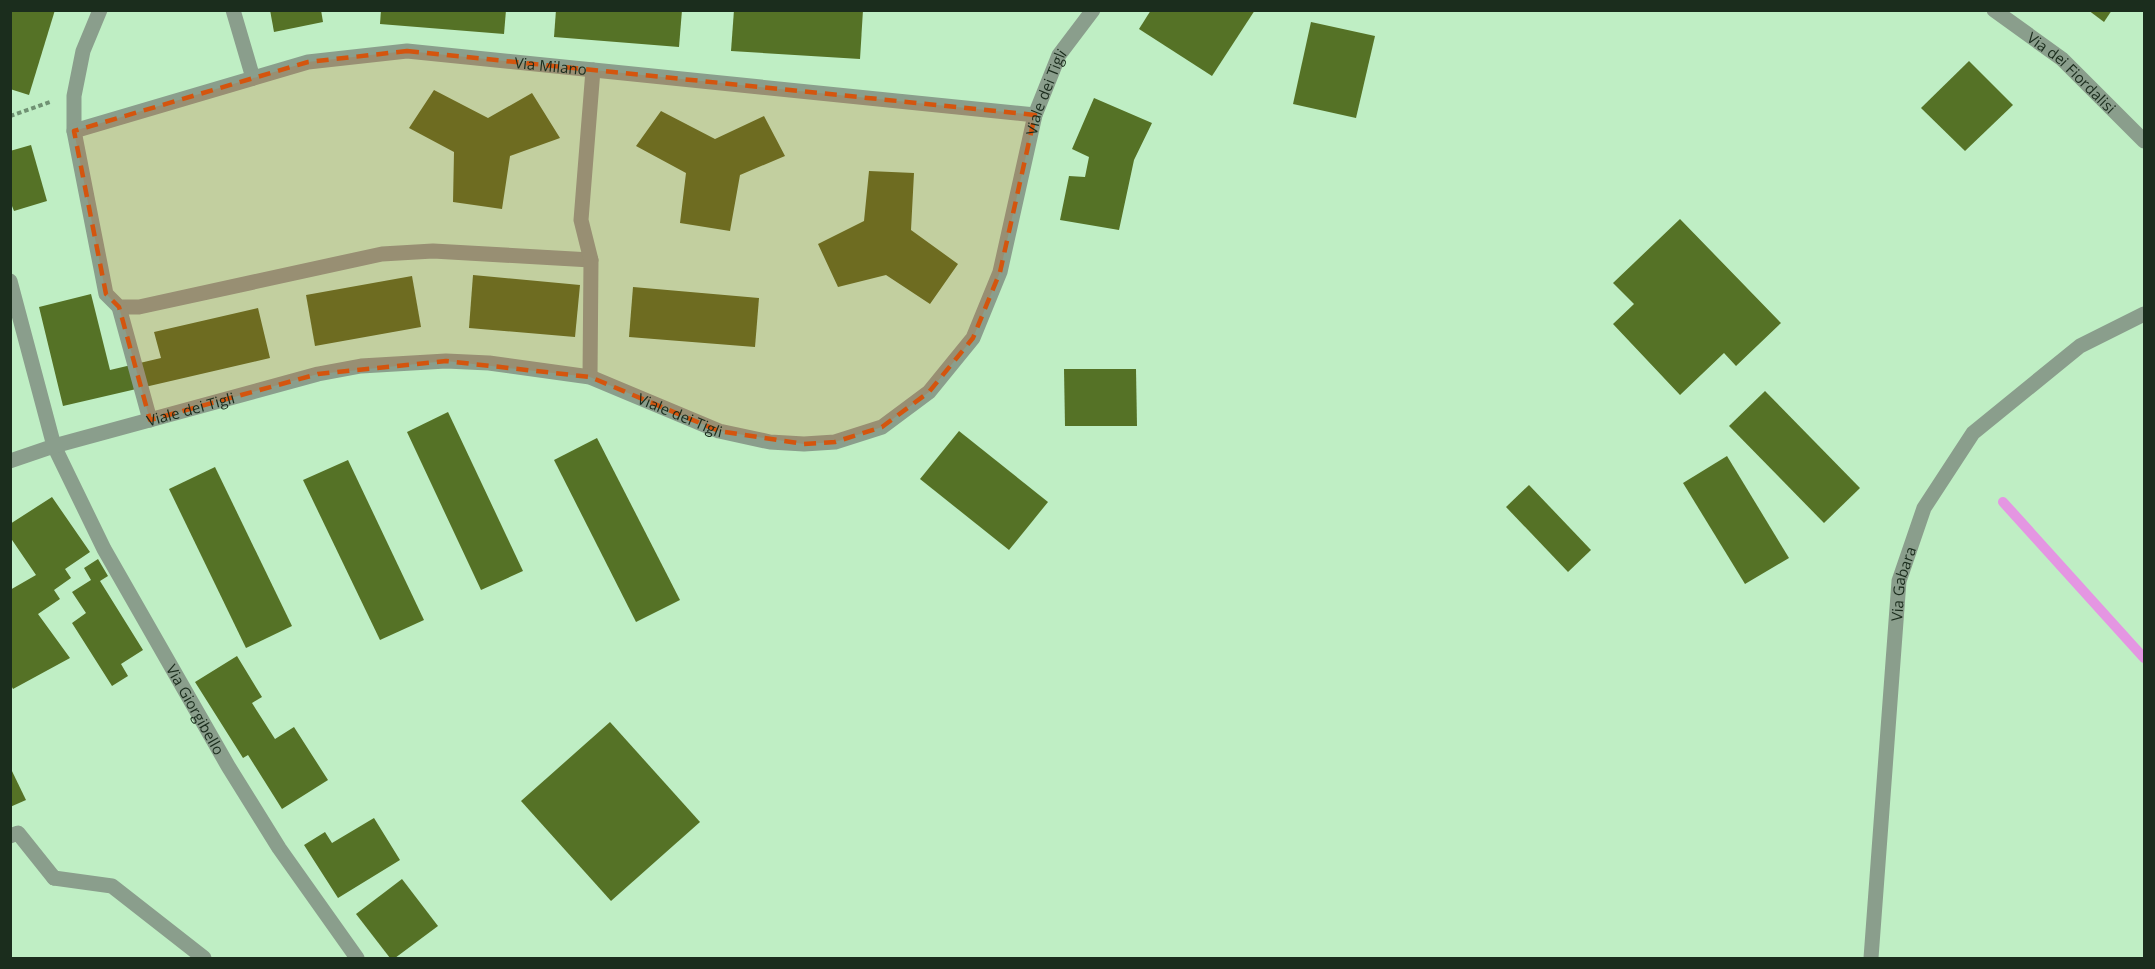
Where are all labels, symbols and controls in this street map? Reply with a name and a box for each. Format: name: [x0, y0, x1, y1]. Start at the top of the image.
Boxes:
street label: Via dei Fiordalisi: [2023, 27, 2121, 118]
street label: Viale dei Tigli: [1021, 44, 1070, 137]
street label: Via Milano: [514, 52, 588, 79]
street label: Viale dei Tigli: [144, 387, 237, 430]
street label: Viale dei Tigli: [635, 388, 724, 441]
street label: Via Gabara: [1886, 544, 1920, 622]
street label: Via Giorgibello: [162, 661, 229, 758]

